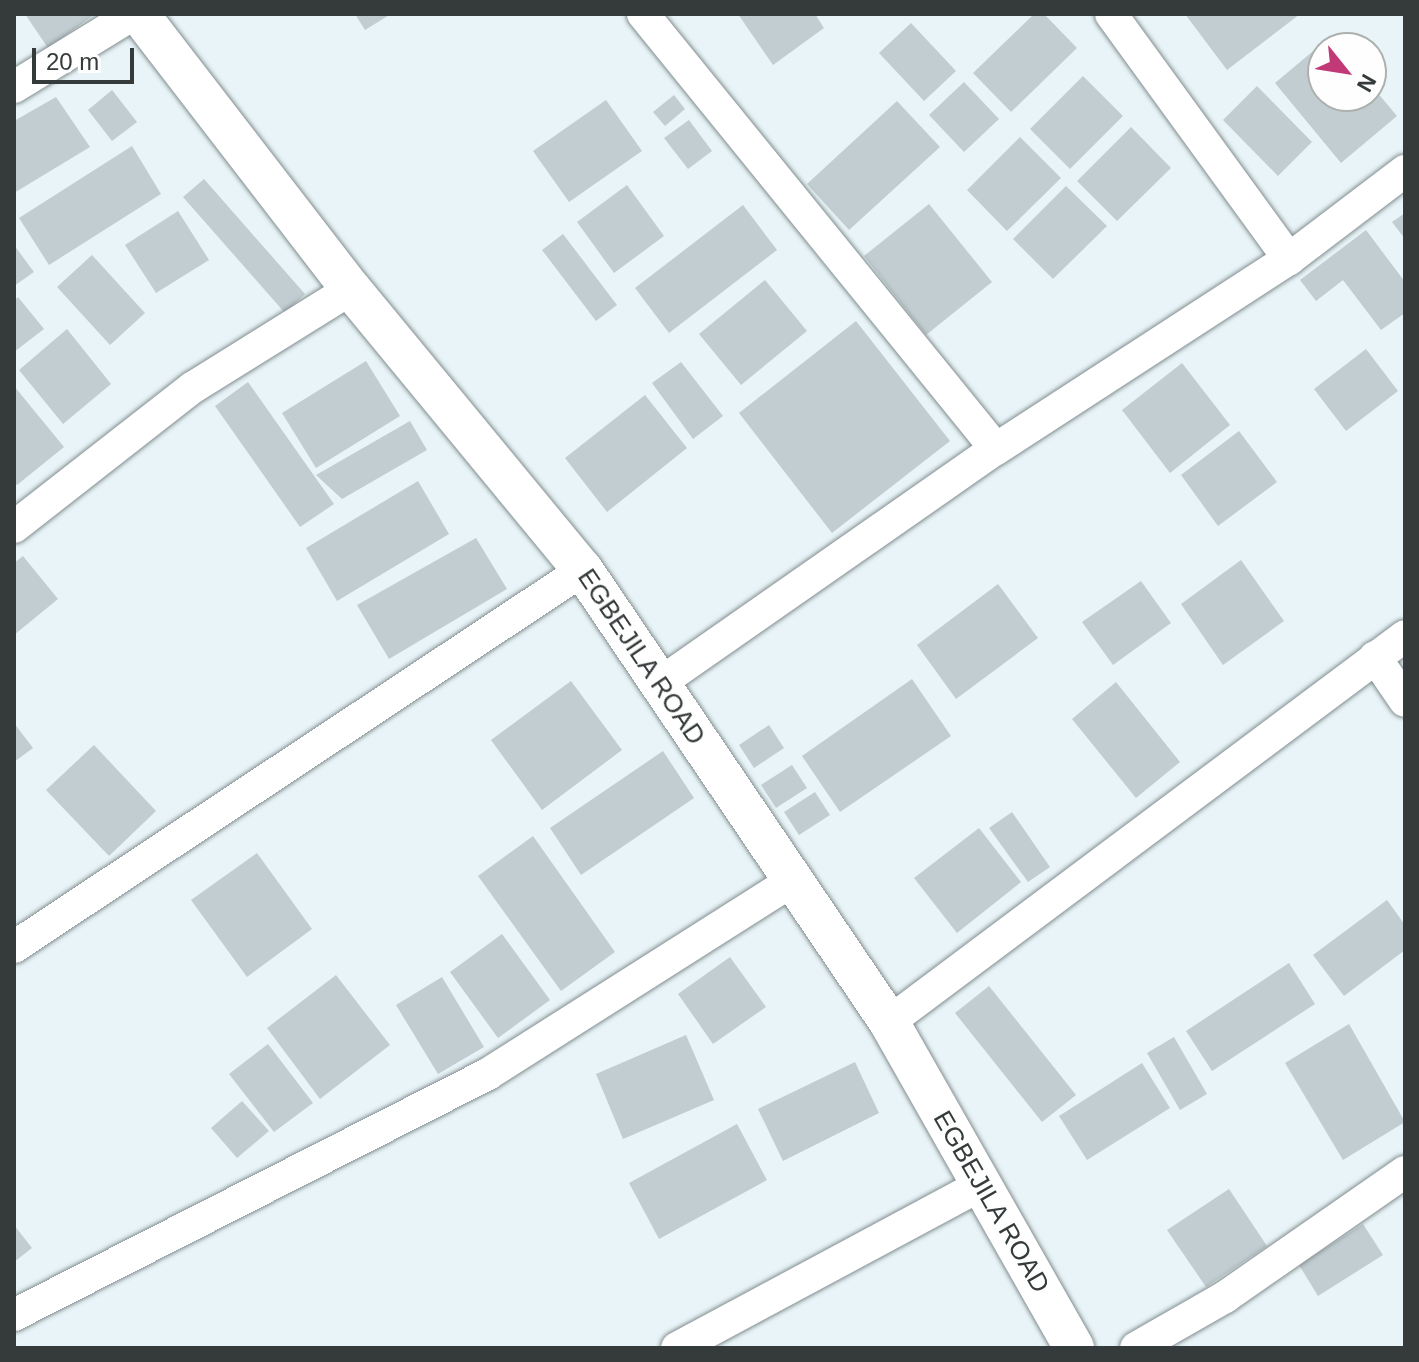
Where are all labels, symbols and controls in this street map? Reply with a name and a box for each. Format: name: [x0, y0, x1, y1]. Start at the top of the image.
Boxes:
scale bar: [36, 32, 138, 82]
north arrow: [1307, 32, 1387, 112]
text: 20 m: [46, 48, 99, 75]
text: N: [1352, 70, 1381, 96]
street label: EGBEJILA ROAD: [570, 563, 712, 751]
street label: EGBEJILA ROAD: [926, 1105, 1056, 1299]

